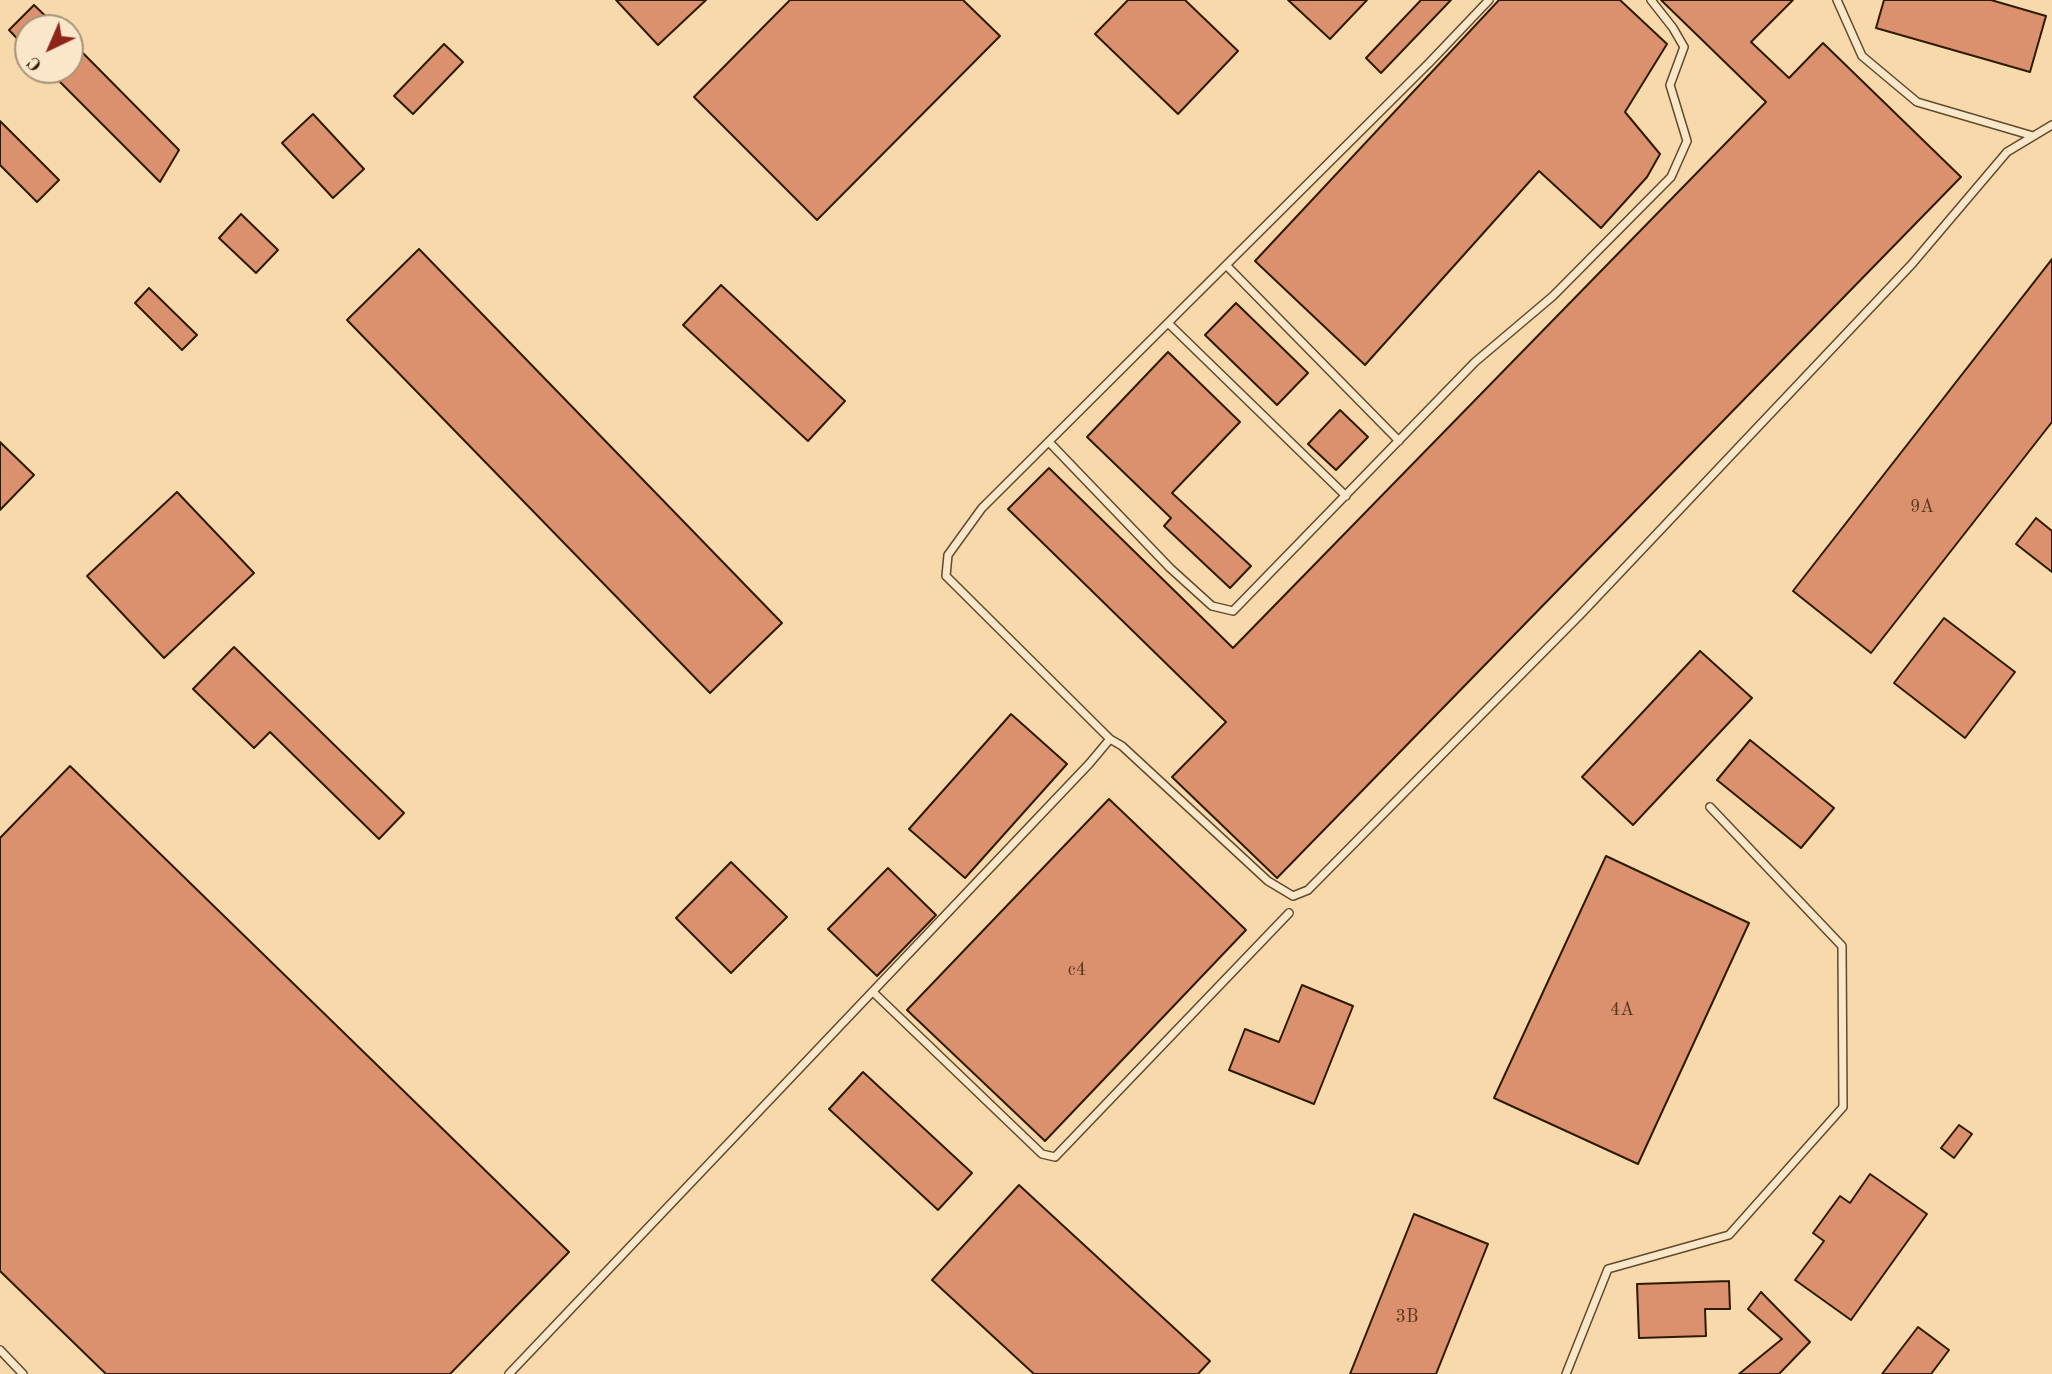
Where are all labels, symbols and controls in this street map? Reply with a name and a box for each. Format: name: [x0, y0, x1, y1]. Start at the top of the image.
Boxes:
north arrow: [14, 14, 84, 84]
text: С: [24, 52, 47, 74]
house number: 9А: [1910, 496, 1934, 518]
house number: с4: [1068, 959, 1086, 981]
house number: 4А: [1610, 999, 1634, 1021]
house number: 3В: [1396, 1306, 1418, 1328]

